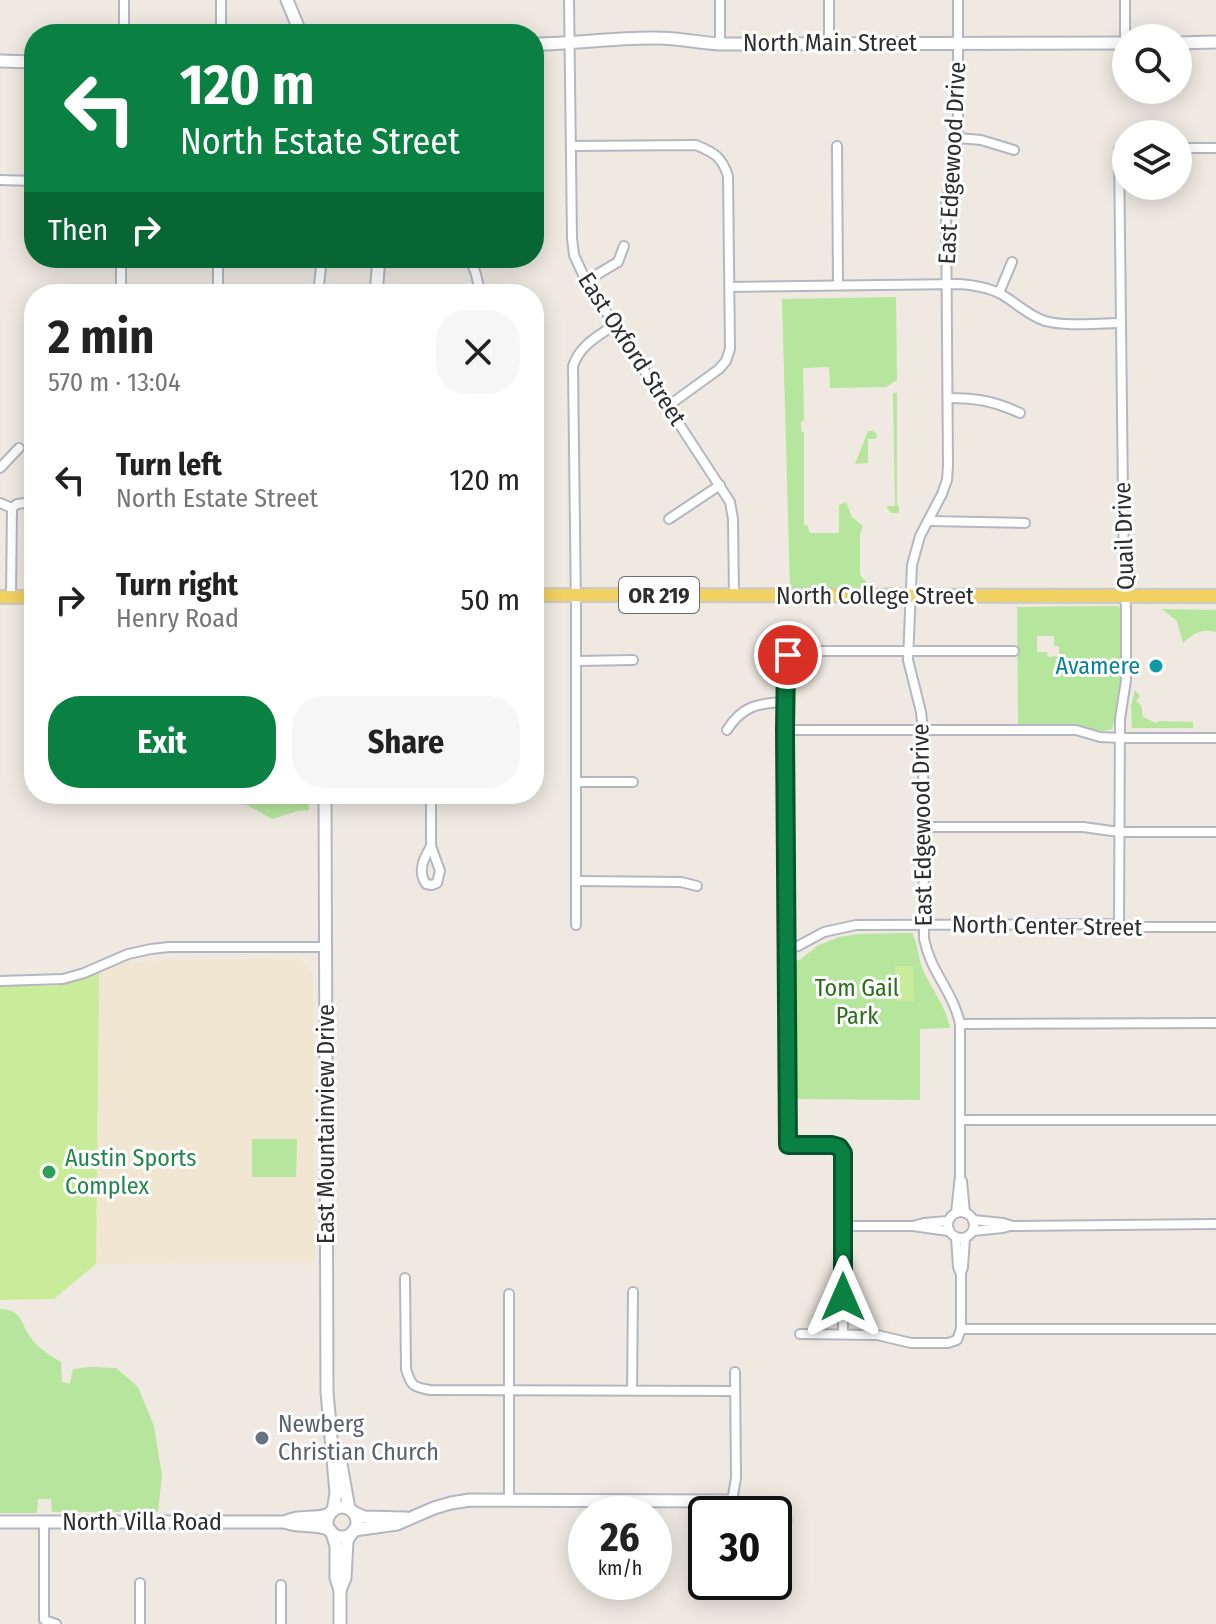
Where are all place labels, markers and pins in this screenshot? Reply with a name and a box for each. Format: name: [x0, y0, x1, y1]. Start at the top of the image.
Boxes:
pin: [754, 621, 822, 689]
place label: Avamere: [1055, 652, 1140, 680]
marker: Avamere: [1147, 657, 1165, 675]
place label: Austin Sports Complex: [65, 1144, 196, 1200]
marker: Austin Sports Complex: [40, 1163, 58, 1181]
place label: Newberg Christian Church: [278, 1410, 439, 1466]
marker: Newberg Christian Church: [253, 1429, 271, 1447]

